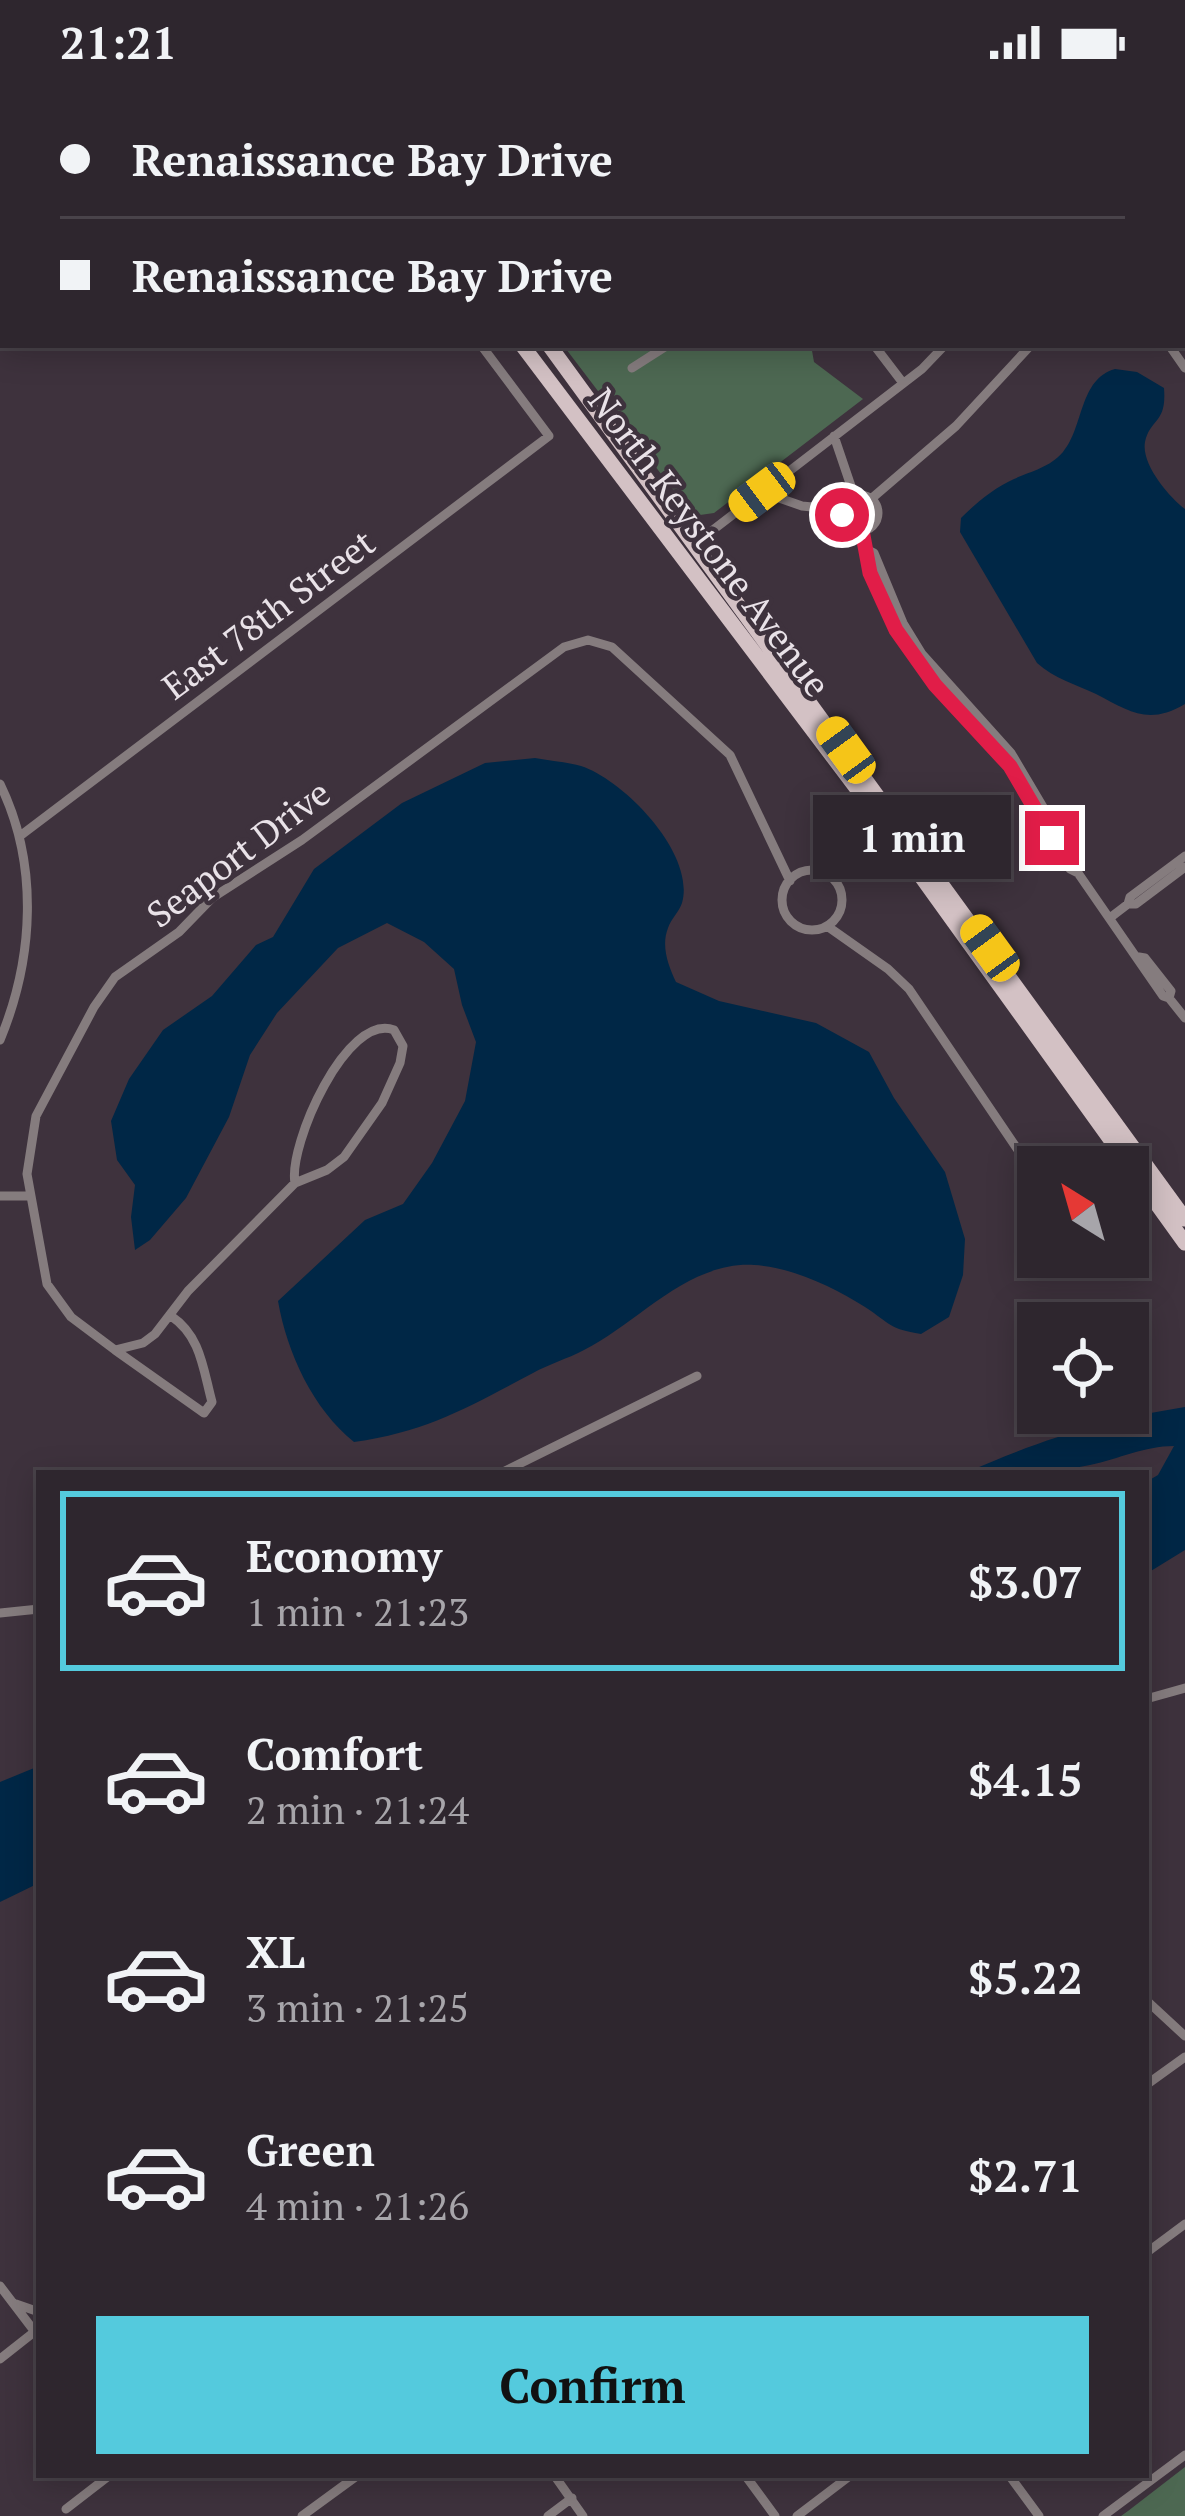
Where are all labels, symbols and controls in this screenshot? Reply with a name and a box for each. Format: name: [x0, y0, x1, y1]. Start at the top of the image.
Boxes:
text: 21:21: [60, 12, 177, 72]
text: Renaissance Bay Drive: [132, 129, 613, 189]
text: Renaissance Bay Drive: [132, 245, 613, 305]
street label: North Keystone Avenue: [578, 378, 842, 706]
car: [722, 456, 802, 528]
route start: [815, 488, 869, 542]
street label: East 78th Street: [152, 519, 384, 709]
car: [810, 710, 882, 790]
street label: Seaport Drive: [137, 769, 339, 937]
callout: 1 min: [812, 796, 1010, 880]
text: 1 min: [859, 811, 965, 863]
route end: [1025, 811, 1079, 865]
car: [954, 908, 1026, 988]
north arrow: [1017, 1146, 1149, 1278]
map controls: [1017, 1146, 1149, 1434]
button: locate: [1017, 1302, 1149, 1434]
text: Economy: [246, 1525, 442, 1585]
icon: car: [102, 1527, 210, 1635]
text: $3.07: [968, 1551, 1083, 1611]
text: 1 min · 21:23: [246, 1585, 469, 1637]
text: Comfort: [246, 1723, 423, 1783]
icon: car: [102, 1725, 210, 1833]
text: $4.15: [968, 1749, 1083, 1809]
text: 2 min · 21:24: [246, 1783, 469, 1835]
text: XL: [246, 1921, 305, 1981]
icon: car: [102, 1923, 210, 2031]
text: $5.22: [968, 1947, 1083, 2007]
text: 3 min · 21:25: [246, 1981, 469, 2033]
text: Green: [246, 2119, 375, 2179]
icon: car: [102, 2121, 210, 2229]
text: $2.71: [968, 2145, 1083, 2205]
text: 4 min · 21:26: [246, 2179, 469, 2231]
button: Confirm: [96, 2316, 1089, 2454]

